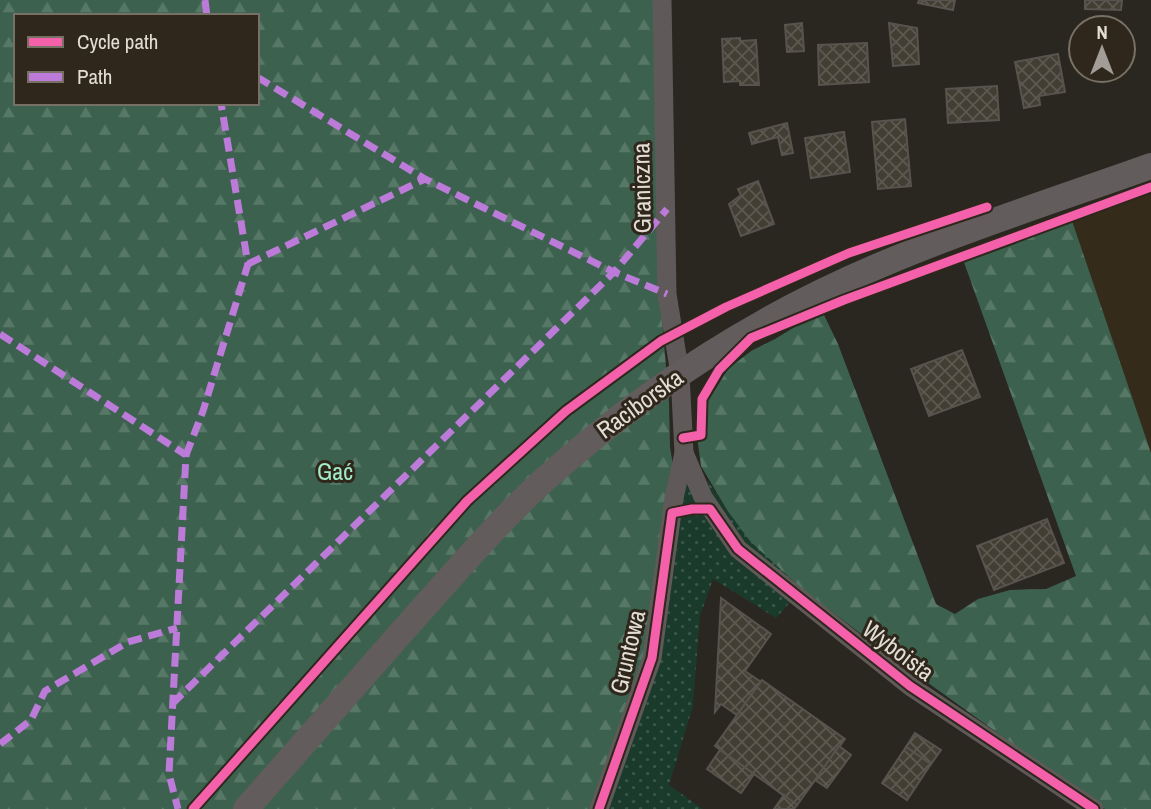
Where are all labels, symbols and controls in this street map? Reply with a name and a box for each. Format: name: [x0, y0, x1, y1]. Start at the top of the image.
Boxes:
legend: [14, 14, 259, 105]
north arrow: [1067, 14, 1137, 84]
text: N: [1096, 19, 1108, 45]
text: Cycle path: [77, 27, 158, 56]
text: Path: [77, 62, 112, 91]
street label: Graniczna: [624, 142, 658, 234]
street label: Raciborska: [590, 361, 689, 445]
park label: Gać: [317, 455, 353, 487]
street label: Gruntowa: [602, 607, 652, 697]
street label: Wyboista: [856, 613, 941, 688]

